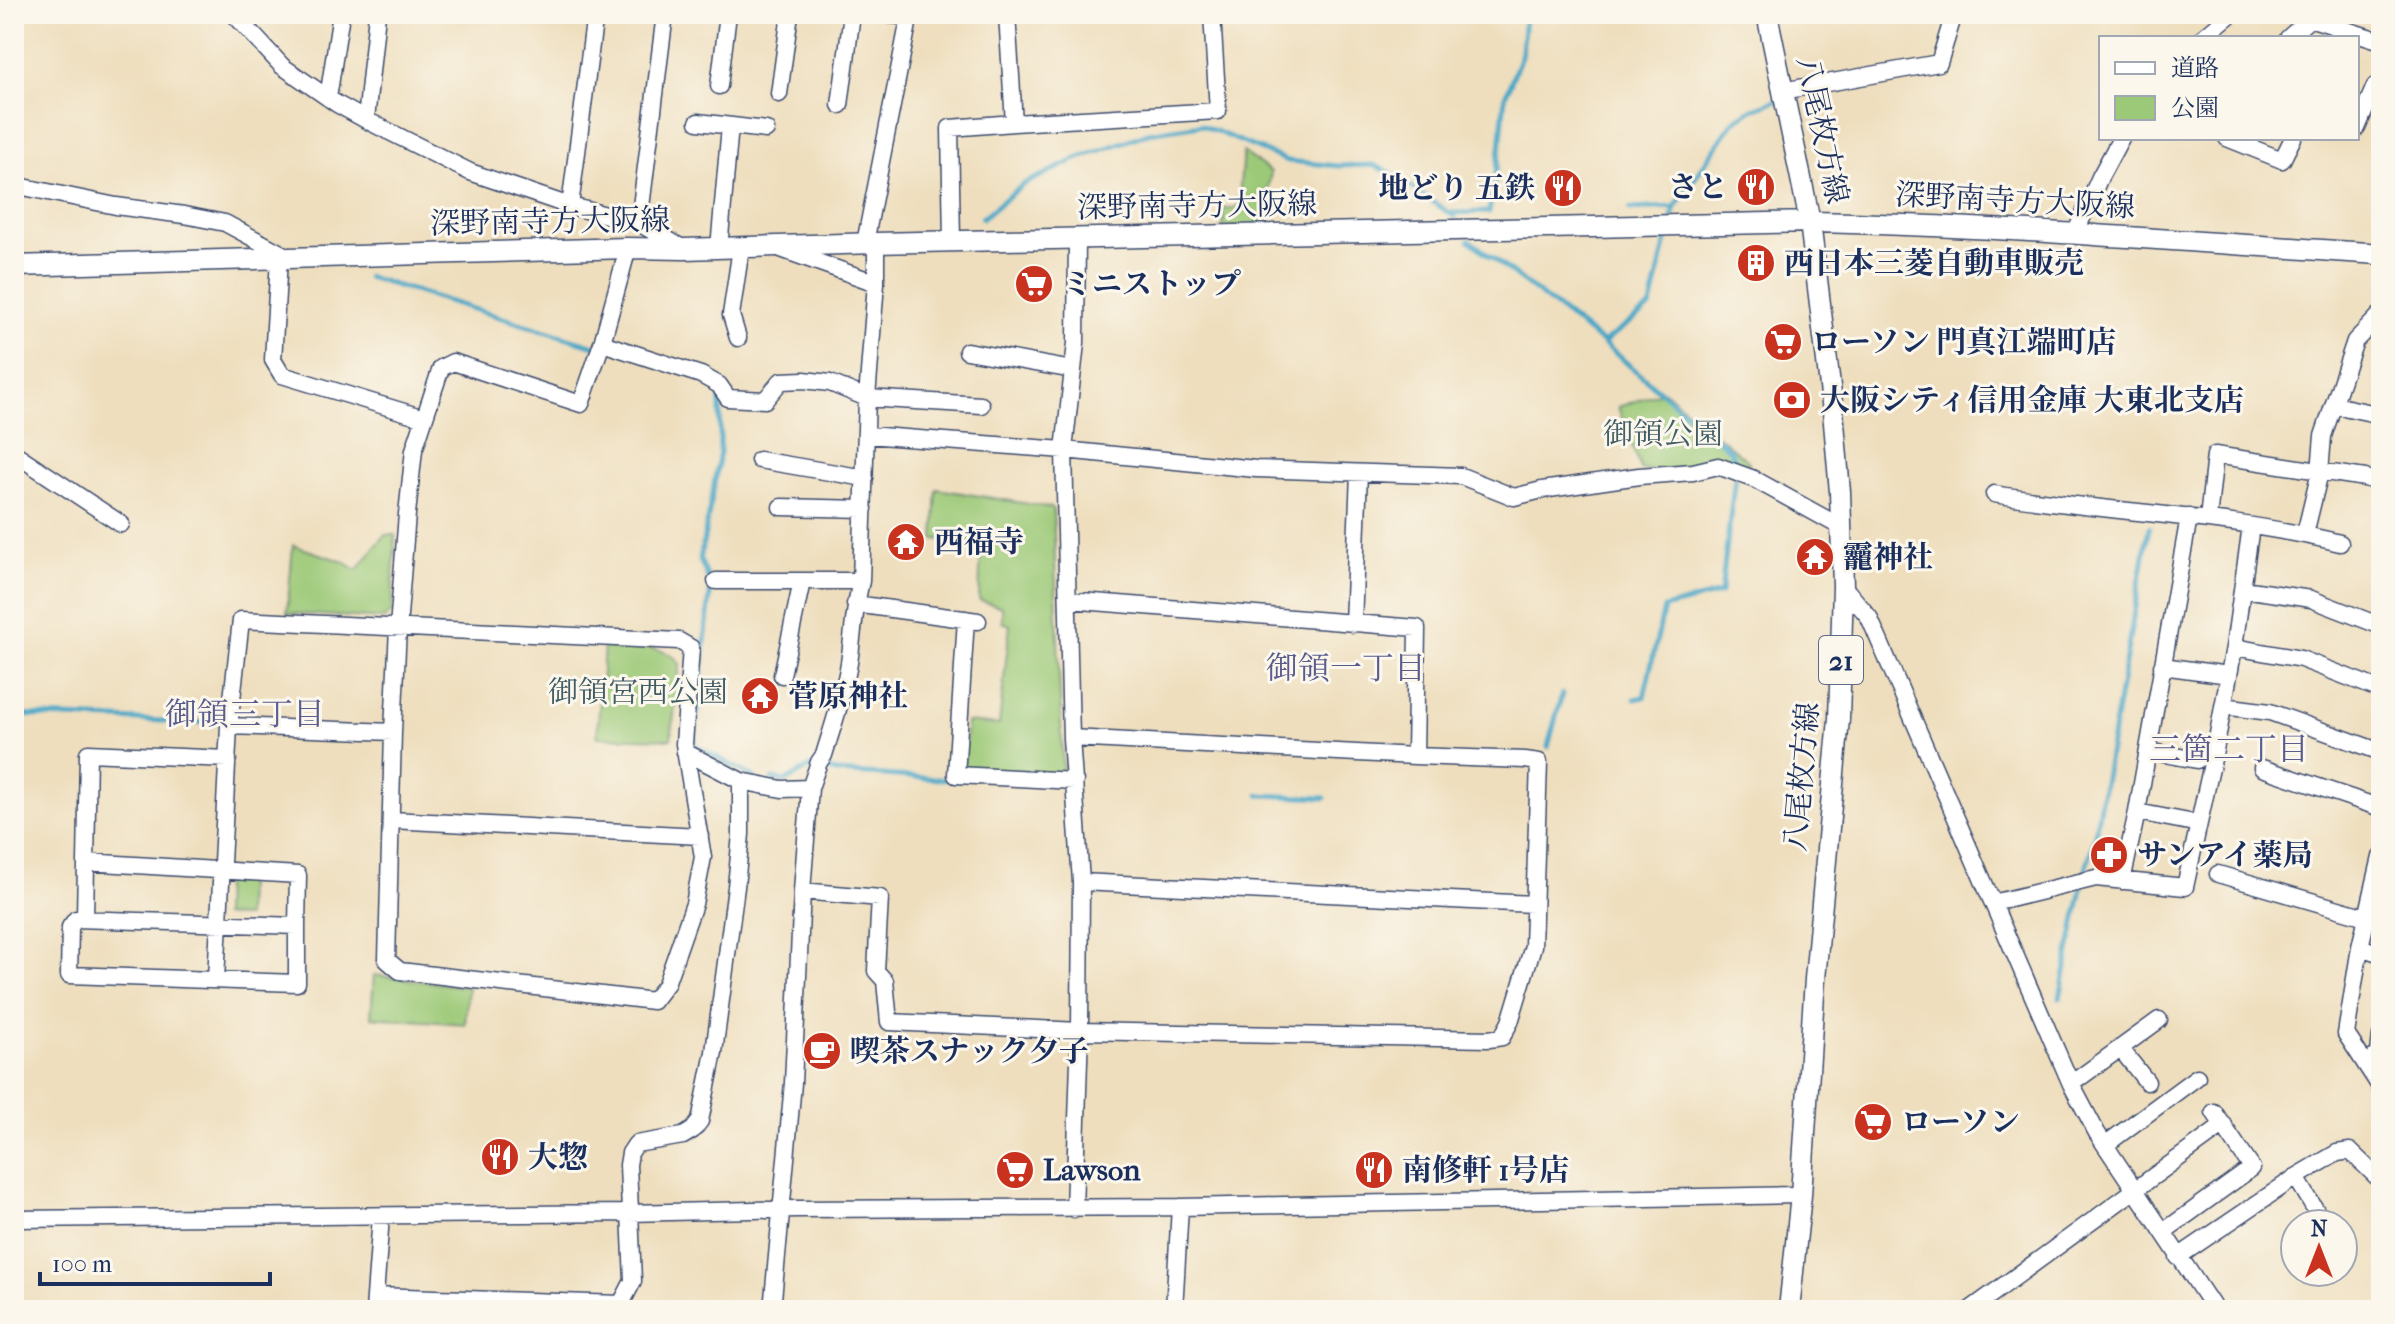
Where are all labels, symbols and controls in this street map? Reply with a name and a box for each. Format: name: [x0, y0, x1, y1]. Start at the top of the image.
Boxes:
legend: [2099, 36, 2359, 140]
street label: 八尾枚方線: [1789, 53, 1855, 207]
text: 道路: [2171, 54, 2219, 82]
text: 公園: [2171, 94, 2219, 122]
restaurant icon: さと: [1735, 166, 1777, 208]
restaurant icon: 地どり 五鉄: [1542, 167, 1584, 209]
place label: さと: [1668, 170, 1728, 205]
place label: 地どり 五鉄: [1379, 171, 1535, 206]
street label: 深野南寺方大阪線: [1894, 177, 2136, 225]
street label: 深野南寺方大阪線: [1077, 186, 1317, 226]
street label: 深野南寺方大阪線: [430, 202, 670, 242]
building icon: 西日本三菱自動車販売: [1735, 242, 1777, 284]
place label: 西日本三菱自動車販売: [1784, 246, 2084, 281]
supermarket icon: ミニストップ: [1013, 263, 1055, 305]
place label: ミニストップ: [1062, 267, 1241, 302]
supermarket icon: ローソン 門真江端町店: [1762, 321, 1804, 363]
place label: ローソン 門真江端町店: [1811, 325, 2116, 360]
bank icon: 大阪シティ信用金庫 大東北支店: [1771, 379, 1813, 421]
place label: 大阪シティ信用金庫 大東北支店: [1820, 383, 2244, 418]
park label: 御領公園: [1603, 417, 1723, 452]
temple icon: 西福寺: [885, 521, 927, 563]
place label: 西福寺: [934, 525, 1024, 560]
temple icon: 龗神社: [1794, 536, 1836, 578]
place label: 龗神社: [1843, 540, 1933, 575]
road number: 21: [1819, 636, 1863, 684]
district label: 御領一丁目: [1266, 650, 1426, 687]
park label: 御領宮西公園: [548, 675, 728, 710]
temple icon: 菅原神社: [739, 675, 781, 717]
place label: 菅原神社: [788, 679, 908, 714]
district label: 御領三丁目: [165, 696, 325, 733]
street label: 八尾枚方線: [1778, 701, 1826, 853]
district label: 三箇二丁目: [2149, 731, 2309, 768]
pharmacy icon: サンアイ薬局: [2088, 834, 2130, 876]
place label: サンアイ薬局: [2137, 838, 2313, 873]
cafe icon: 喫茶スナック夕子: [801, 1030, 843, 1072]
place label: 喫茶スナック夕子: [850, 1034, 1089, 1069]
supermarket icon: ローソン: [1852, 1101, 1894, 1143]
place label: ローソン: [1901, 1105, 2020, 1140]
restaurant icon: 大惣: [479, 1136, 521, 1178]
place label: 大惣: [528, 1140, 588, 1175]
supermarket icon: Lawson: [994, 1149, 1036, 1191]
restaurant icon: 南修軒 1号店: [1353, 1149, 1395, 1191]
place label: Lawson: [1043, 1153, 1141, 1188]
place label: 南修軒 1号店: [1402, 1153, 1569, 1188]
north arrow: [2279, 1208, 2359, 1288]
text: N: [2311, 1216, 2328, 1242]
scale bar: [40, 1236, 270, 1286]
text: 100 m: [52, 1250, 112, 1278]

